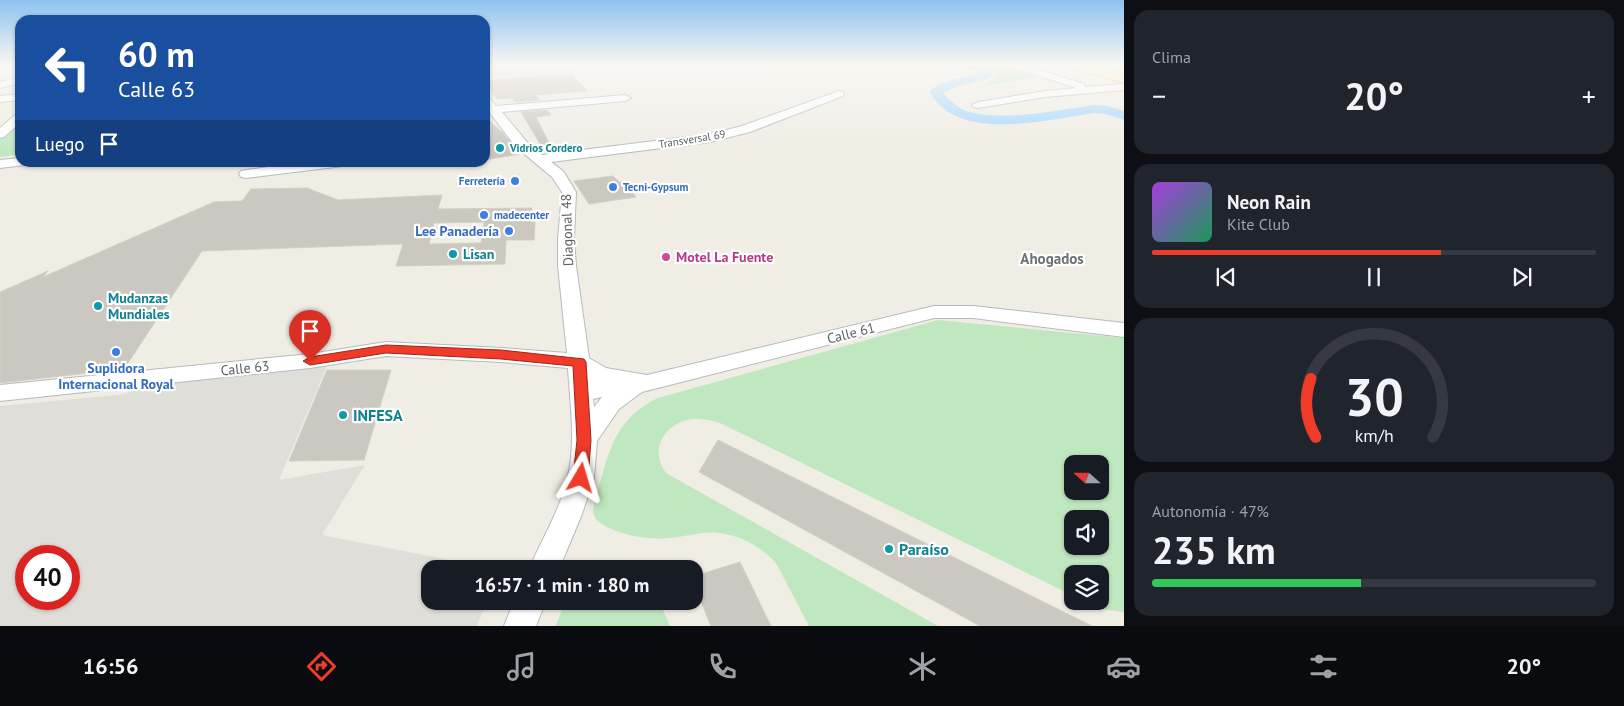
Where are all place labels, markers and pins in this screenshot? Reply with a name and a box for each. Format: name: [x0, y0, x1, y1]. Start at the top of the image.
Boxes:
place label: Vidrios Cordero: [509, 141, 582, 155]
marker: Vidrios Cordero: [494, 142, 506, 154]
place label: Ferretería: [459, 174, 505, 188]
marker: Ferretería: [509, 175, 521, 187]
place label: Tecni-Gypsum: [623, 180, 689, 194]
marker: Tecni-Gypsum: [607, 181, 619, 193]
place label: madecenter: [494, 208, 549, 222]
marker: madecenter: [478, 209, 490, 221]
place label: Lee Panadería: [415, 222, 499, 240]
marker: Lee Panadería: [503, 225, 515, 237]
place label: Lisan: [463, 245, 494, 263]
marker: Lisan: [447, 248, 459, 260]
place label: Motel La Fuente: [676, 248, 773, 266]
marker: Motel La Fuente: [660, 251, 672, 263]
place label: Mudanzas Mundiales: [108, 289, 170, 323]
marker: Mudanzas Mundiales: [92, 300, 104, 312]
pin: [289, 310, 331, 361]
marker: Suplidora Internacional Royal: [110, 346, 122, 358]
place label: Suplidora Internacional Royal: [58, 359, 175, 393]
place label: INFESA: [353, 405, 403, 425]
marker: INFESA: [337, 409, 349, 421]
place label: Paraíso: [899, 539, 949, 559]
marker: Paraíso: [883, 543, 895, 555]

